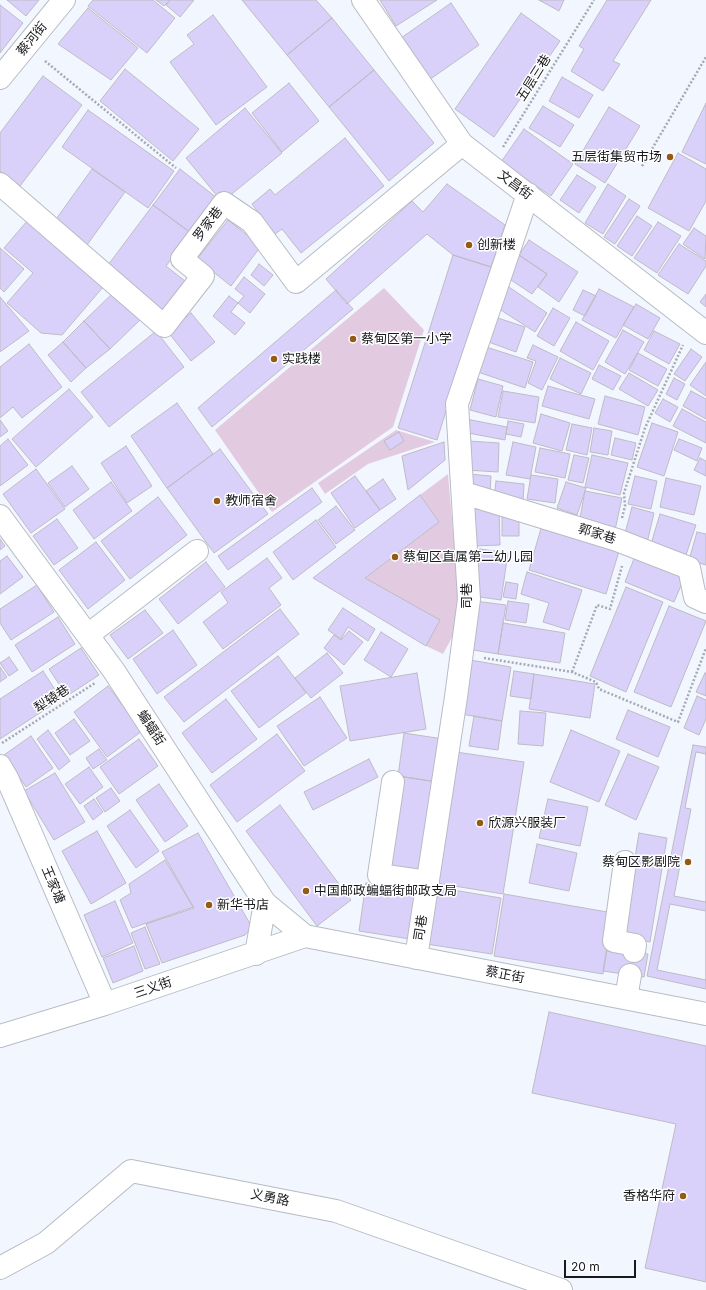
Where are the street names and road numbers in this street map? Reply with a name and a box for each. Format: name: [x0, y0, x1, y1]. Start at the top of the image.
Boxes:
street label: 蔡河街: [14, 19, 50, 59]
street label: 五层三巷: [514, 52, 554, 104]
street label: 文昌街: [495, 167, 535, 203]
street label: 罗家巷: [190, 204, 226, 244]
street label: 郭家巷: [576, 521, 618, 547]
street label: 司巷: [459, 583, 475, 609]
street label: 犁辕巷: [31, 682, 73, 716]
street label: 蝙蝠街: [134, 707, 168, 749]
street label: 王家塘: [38, 864, 68, 906]
street label: 司巷: [411, 914, 431, 942]
street label: 蔡正街: [484, 964, 526, 986]
street label: 三义街: [132, 974, 174, 1002]
street label: 义勇路: [249, 1187, 291, 1209]

